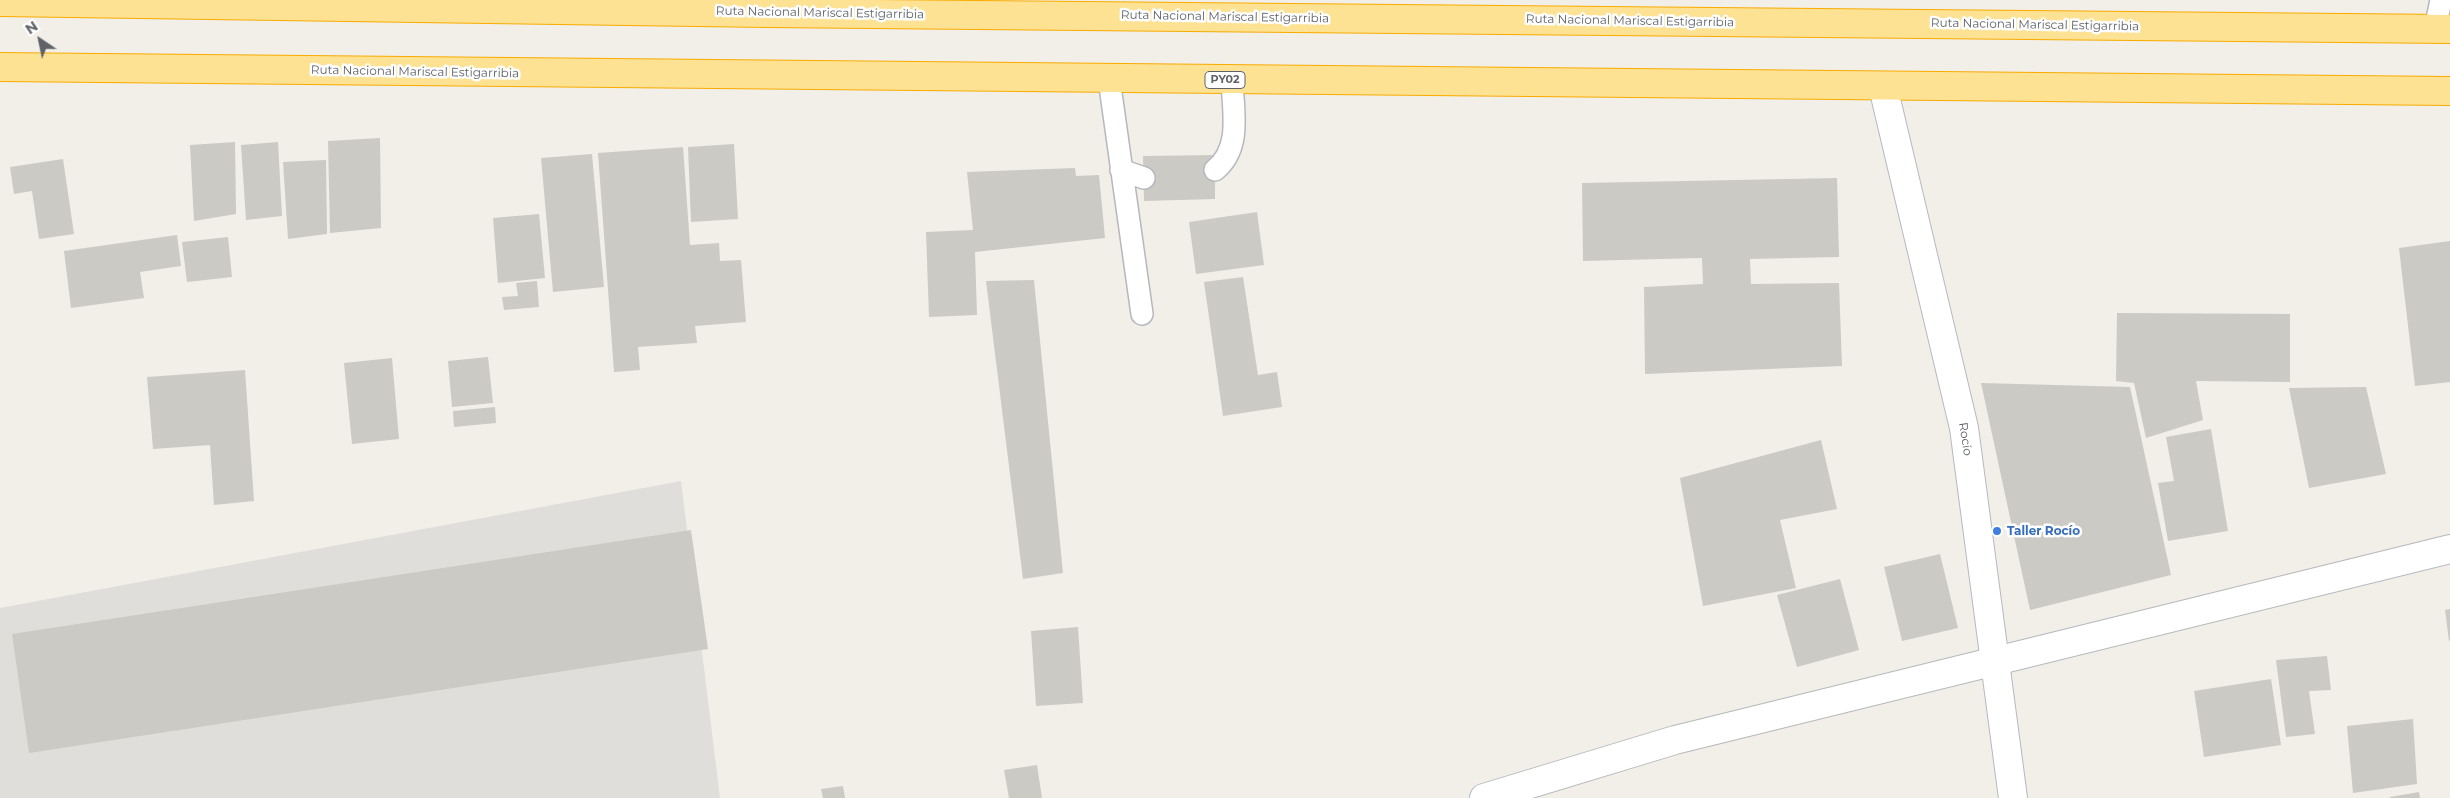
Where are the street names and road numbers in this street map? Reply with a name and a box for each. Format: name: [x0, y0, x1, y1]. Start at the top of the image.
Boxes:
street label: Ruta Nacional Mariscal Estigarribia: [716, 4, 924, 22]
street label: Ruta Nacional Mariscal Estigarribia: [1121, 8, 1329, 26]
street label: Ruta Nacional Mariscal Estigarribia: [1526, 12, 1734, 30]
street label: Ruta Nacional Mariscal Estigarribia: [1931, 16, 2139, 34]
street label: Ruta Nacional Mariscal Estigarribia: [311, 63, 519, 81]
road number: PY02: [1205, 72, 1245, 88]
street label: Rocío: [1955, 421, 1975, 457]

